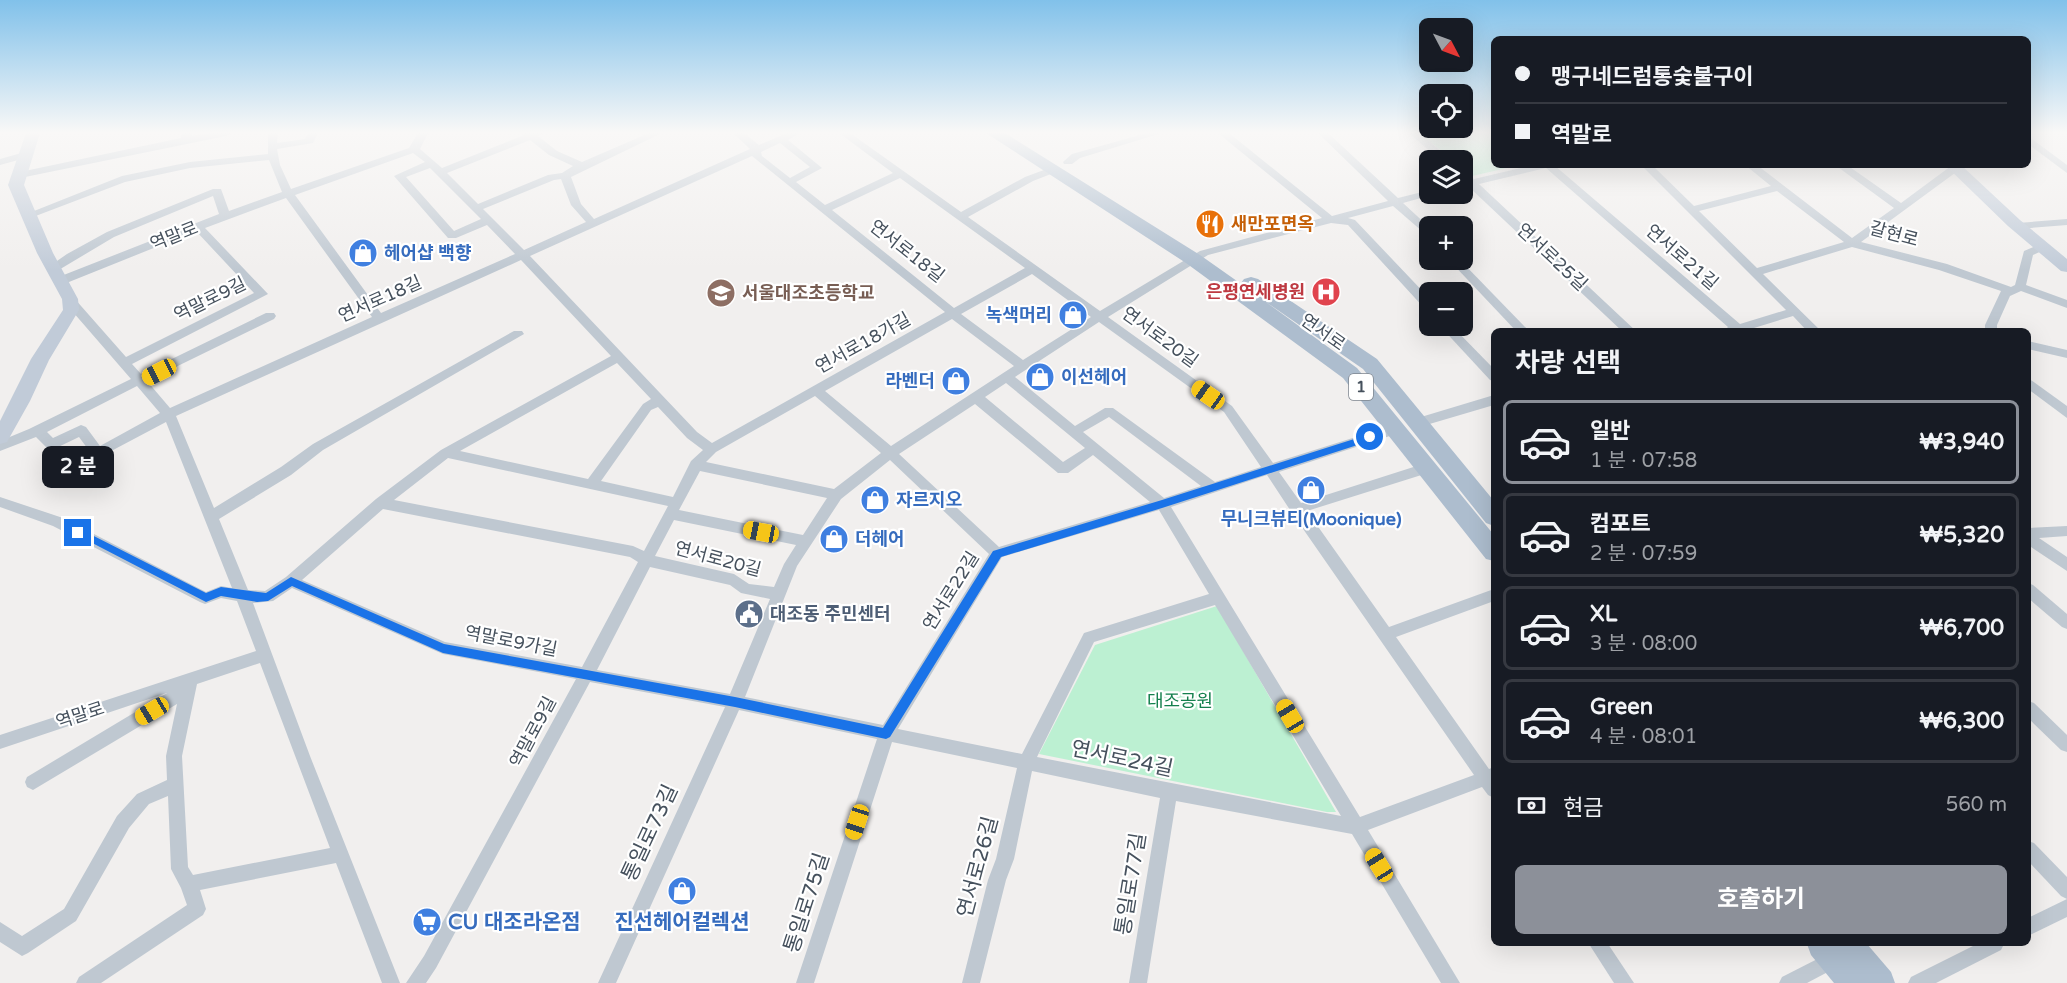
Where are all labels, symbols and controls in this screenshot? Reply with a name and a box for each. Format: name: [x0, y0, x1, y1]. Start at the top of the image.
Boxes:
north arrow: [1419, 18, 1473, 72]
map controls: [1419, 18, 1473, 336]
text: 맹구네드럼통숯불구이: [1551, 64, 1753, 90]
button: locate: [1419, 84, 1473, 138]
text: 역말로: [1551, 122, 1612, 148]
button: layers: [1419, 150, 1473, 204]
restaurant icon: 새만포면옥: [1194, 208, 1226, 240]
place label: 새만포면옥: [1231, 213, 1314, 235]
street label: 연서로18길: [865, 215, 949, 287]
street label: 역말로: [147, 216, 201, 256]
button: +: [1419, 216, 1473, 270]
street label: 갈현로: [1867, 217, 1921, 251]
street label: 연서로25길: [1512, 219, 1592, 295]
street label: 연서로21길: [1641, 220, 1723, 294]
shop icon: 헤어샵 백향: [347, 237, 379, 269]
place label: 헤어샵 백향: [384, 242, 471, 264]
street label: 연서로18길: [335, 271, 425, 327]
street label: 역말로9길: [170, 272, 250, 326]
hospital icon: 은평연세병원: [1310, 276, 1342, 308]
school or university icon: 서울대조초등학교: [705, 277, 737, 309]
place label: 은평연세병원: [1206, 281, 1305, 303]
place label: 서울대조초등학교: [742, 282, 874, 304]
button: −: [1419, 282, 1473, 336]
shop icon: 녹색머리: [1057, 299, 1089, 331]
street label: 연서로20길: [1118, 302, 1202, 372]
place label: 녹색머리: [986, 304, 1052, 326]
street label: 연서로18가길: [812, 308, 914, 378]
street label: 연서로: [1296, 309, 1350, 355]
text: 차량 선택: [1515, 347, 1621, 380]
car: [139, 356, 179, 388]
shop icon: 이선헤어: [1024, 361, 1056, 393]
shop icon: 라벤더: [940, 365, 972, 397]
place label: 이선헤어: [1061, 366, 1127, 388]
place label: 라벤더: [885, 370, 935, 392]
road number: 1: [1349, 374, 1373, 400]
car: [1188, 377, 1228, 413]
icon: car: [1518, 415, 1572, 469]
text: 일반: [1590, 418, 1630, 444]
route start: [1356, 423, 1383, 450]
text: ₩3,940: [1919, 429, 2004, 455]
callout: 2 분: [42, 446, 114, 488]
text: 1 분 · 07:58: [1590, 449, 1697, 473]
text: 2 분: [60, 455, 96, 479]
shop icon: 무니크뷰티(Moonique): [1295, 474, 1327, 506]
shop icon: 자르지오: [859, 484, 891, 516]
place label: 자르지오: [896, 489, 962, 511]
place label: 무니크뷰티(Moonique): [1220, 508, 1402, 530]
icon: car: [1518, 508, 1572, 562]
text: 컴포트: [1590, 511, 1651, 537]
route end: [64, 519, 91, 546]
car: [742, 520, 780, 544]
text: ₩5,320: [1919, 522, 2004, 548]
shop icon: 더헤어: [818, 523, 850, 555]
place label: 더헤어: [855, 528, 905, 550]
street label: 연서로20길: [672, 537, 764, 581]
text: 2 분 · 07:59: [1590, 542, 1697, 566]
street label: 연서로22길: [918, 547, 984, 635]
public building icon: 대조동 주민센터: [733, 598, 765, 630]
icon: car: [1518, 601, 1572, 655]
text: XL: [1590, 601, 1617, 627]
place label: 대조동 주민센터: [770, 603, 891, 625]
text: ₩6,700: [1919, 615, 2004, 641]
street label: 역말로9가길: [463, 621, 559, 661]
text: 3 분 · 08:00: [1590, 632, 1697, 656]
park label: 대조공원: [1147, 690, 1213, 712]
street label: 역말로9길: [505, 693, 561, 771]
car: [132, 694, 172, 728]
icon: car: [1518, 694, 1572, 748]
text: Green: [1590, 694, 1653, 720]
car: [1273, 696, 1307, 736]
street label: 역말로: [53, 697, 107, 733]
text: ₩6,300: [1919, 708, 2004, 734]
text: 4 분 · 08:01: [1590, 725, 1697, 749]
street label: 연서로24길: [1069, 736, 1175, 782]
street label: 통일로73길: [617, 781, 683, 885]
icon: cash: [1515, 789, 1548, 822]
text: 560 m: [1946, 793, 2007, 817]
text: 현금: [1563, 795, 1603, 821]
car: [843, 802, 871, 842]
street label: 연서로26길: [953, 814, 1003, 920]
street label: 통일로77길: [1111, 831, 1151, 937]
car: [1362, 845, 1396, 885]
street label: 통일로75길: [779, 850, 835, 956]
button: 호출하기: [1515, 865, 2007, 934]
shop icon: 진선헤어컬렉션: [666, 875, 698, 907]
supermarket icon: CU 대조라온점: [411, 906, 443, 938]
place label: CU 대조라온점: [448, 910, 581, 935]
place label: 진선헤어컬렉션: [614, 910, 750, 935]

